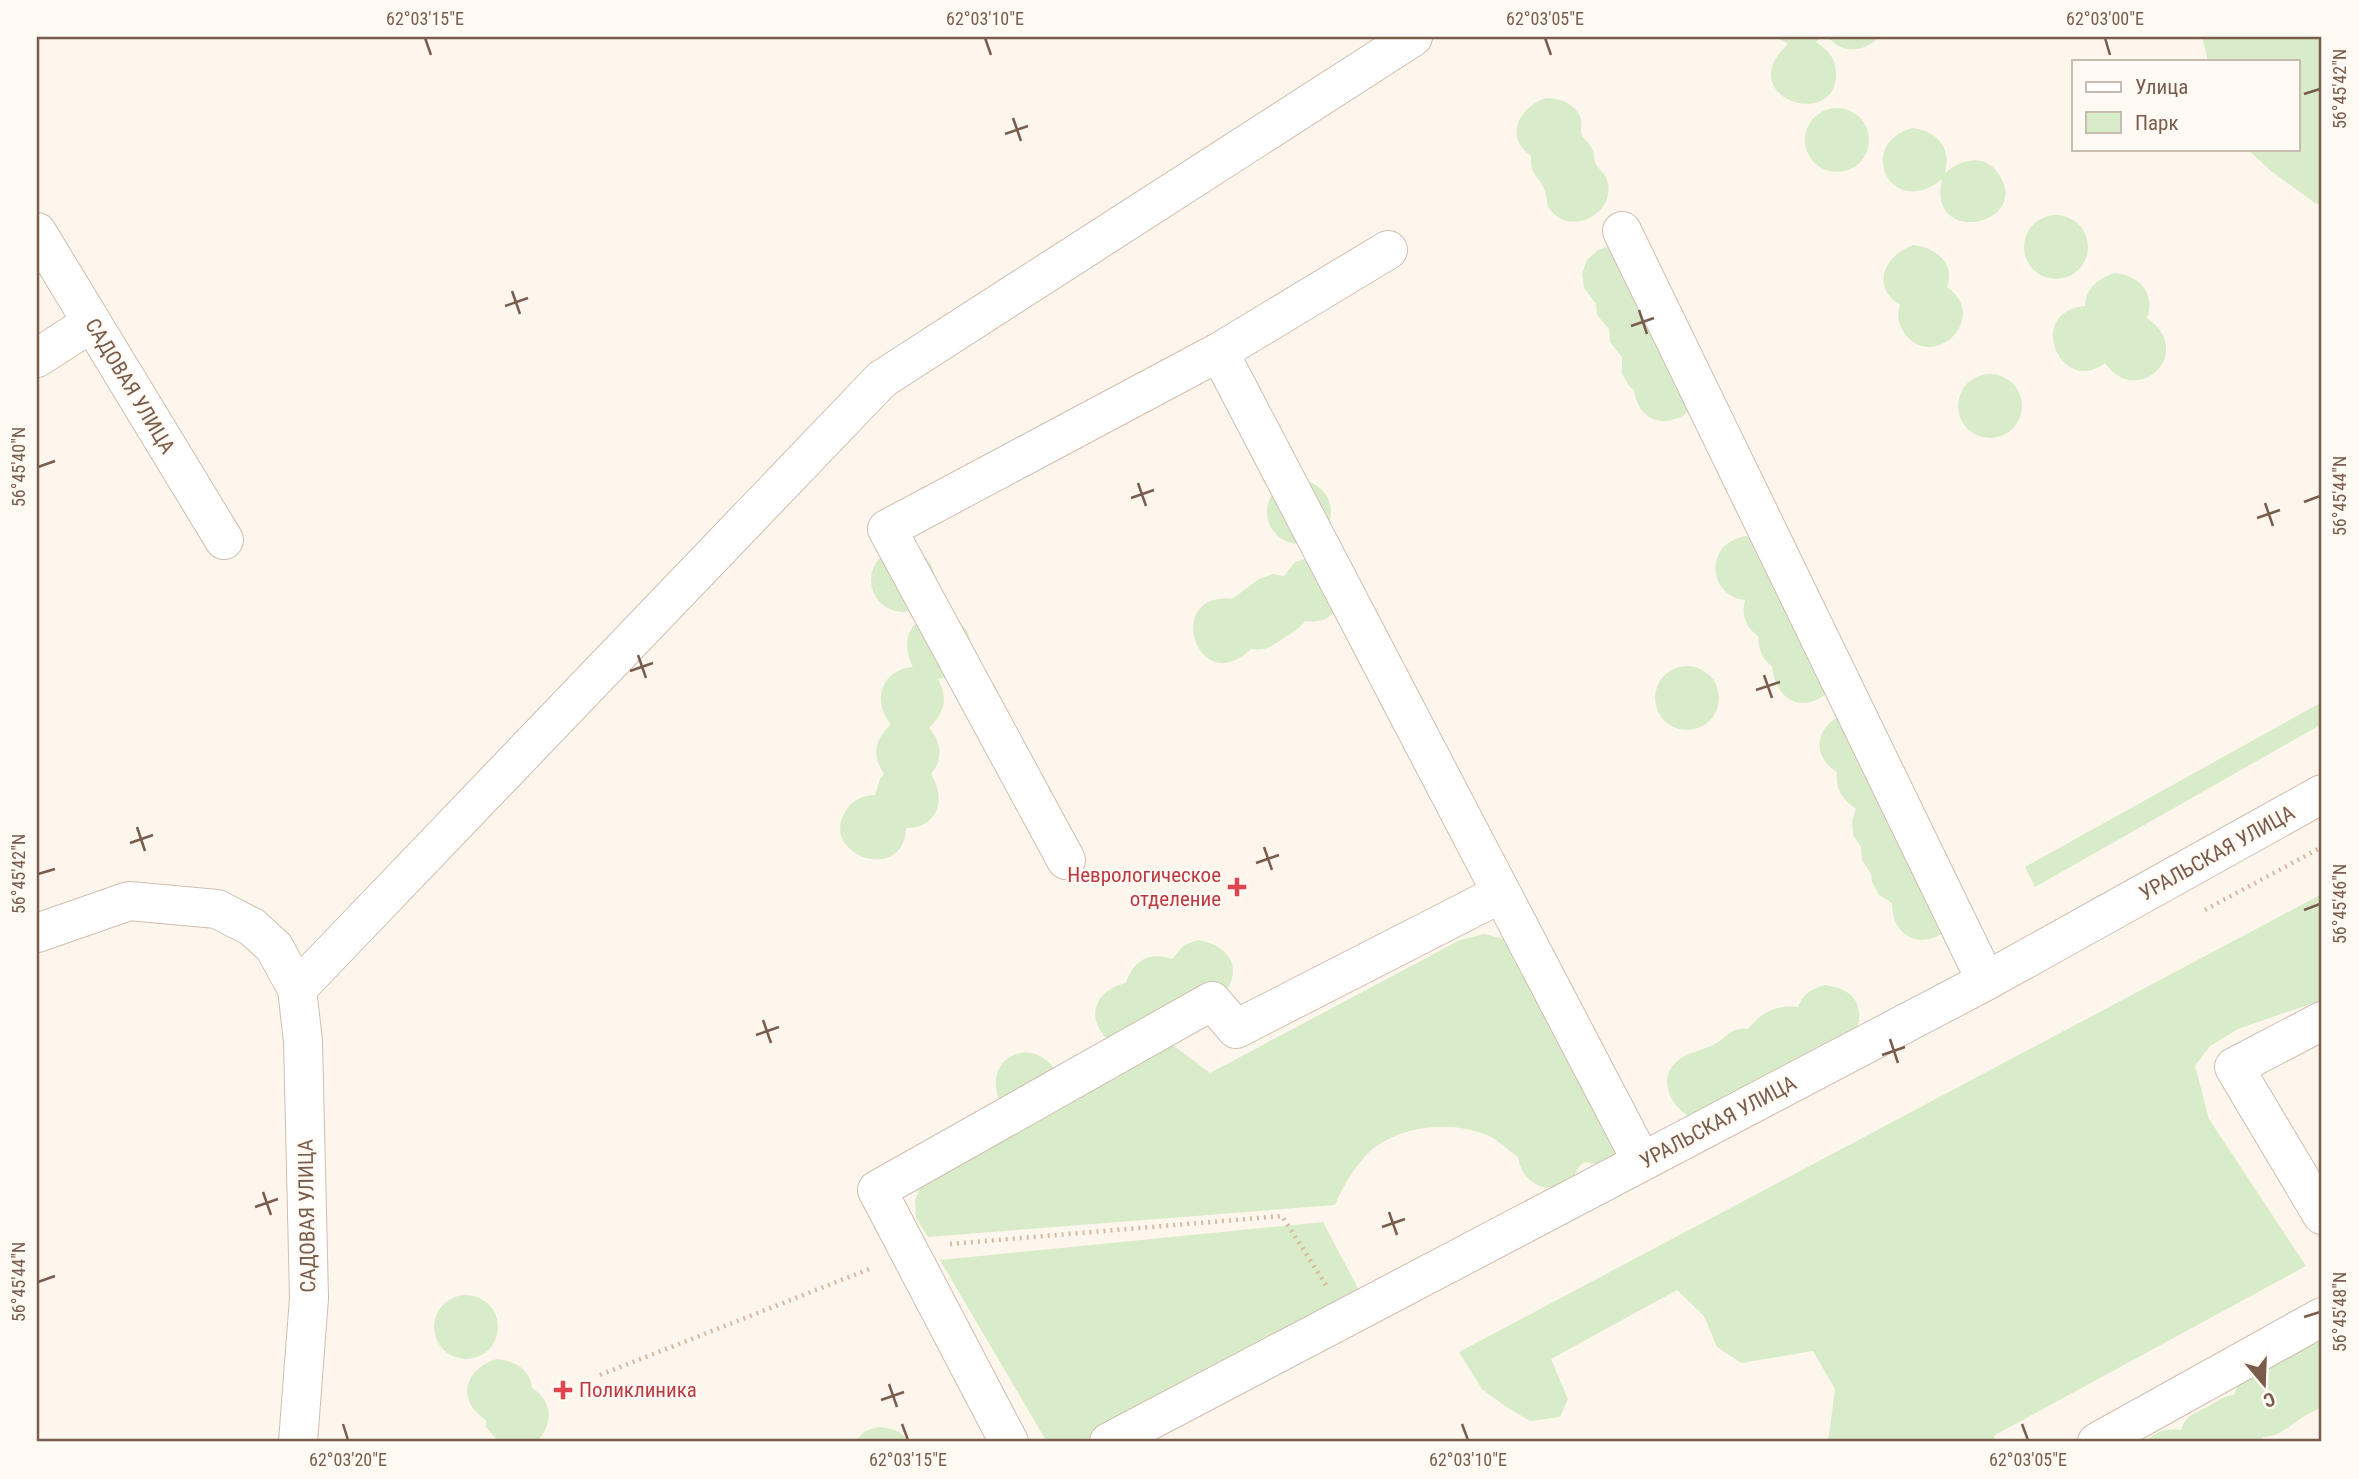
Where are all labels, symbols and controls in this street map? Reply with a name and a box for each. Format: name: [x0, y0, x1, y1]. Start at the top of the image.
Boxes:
text: 62°03'15"E: [386, 8, 464, 29]
text: 62°03'10"E: [946, 8, 1024, 29]
text: 62°03'05"E: [1506, 8, 1584, 29]
text: 62°03'00"E: [2066, 8, 2144, 29]
text: 56°45'42"N: [2329, 49, 2350, 129]
legend: [2072, 60, 2300, 150]
text: Улица: [2135, 75, 2188, 99]
text: Парк: [2135, 111, 2179, 135]
street label: САДОВАЯ УЛИЦА: [80, 314, 180, 458]
text: 56°45'40"N: [8, 427, 29, 507]
text: 56°45'44"N: [2329, 456, 2350, 536]
street label: УРАЛЬСКАЯ УЛИЦА: [2135, 800, 2299, 906]
text: 56°45'42"N: [8, 834, 29, 914]
place label: Неврологическое отделение: [1067, 863, 1221, 911]
text: 56°45'46"N: [2329, 864, 2350, 944]
marker: Неврологическое отделение: [1227, 877, 1247, 897]
street label: УРАЛЬСКАЯ УЛИЦА: [1636, 1071, 1800, 1173]
street label: САДОВАЯ УЛИЦА: [294, 1139, 320, 1293]
text: 56°45'44"N: [8, 1242, 29, 1322]
text: 56°45'48"N: [2329, 1272, 2350, 1352]
north arrow: [2230, 1350, 2300, 1420]
place label: Поликлиника: [579, 1378, 697, 1402]
marker: Поликлиника: [553, 1380, 573, 1400]
text: С: [2260, 1387, 2278, 1412]
text: 62°03'20"E: [309, 1449, 387, 1470]
text: 62°03'15"E: [869, 1449, 947, 1470]
text: 62°03'10"E: [1429, 1449, 1507, 1470]
text: 62°03'05"E: [1989, 1449, 2067, 1470]

